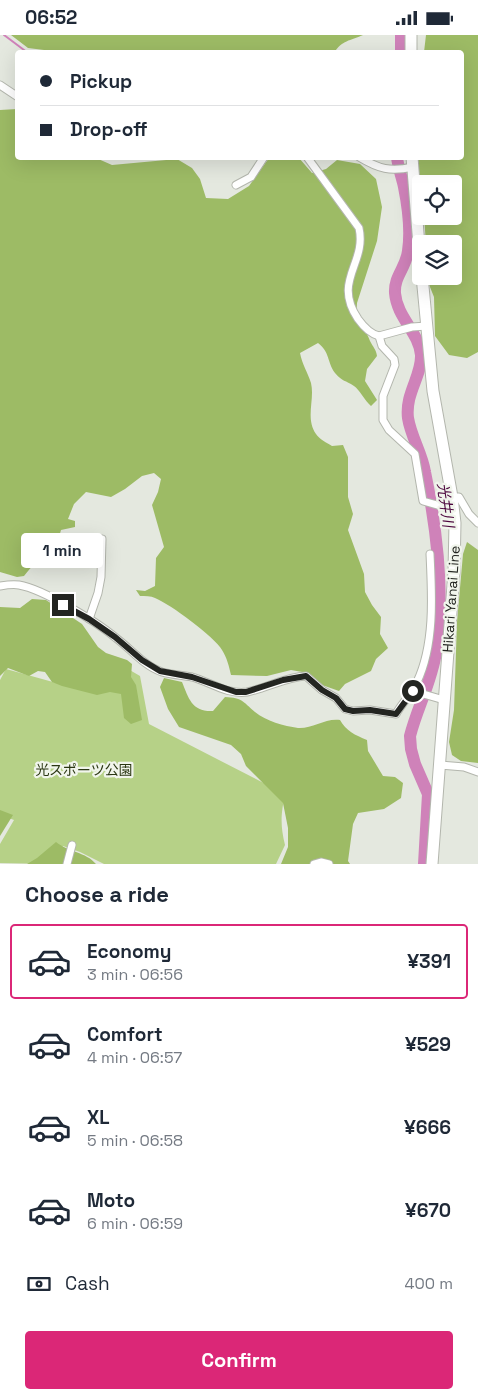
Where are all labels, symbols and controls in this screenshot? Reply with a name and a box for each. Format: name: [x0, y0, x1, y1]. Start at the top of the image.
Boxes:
text: 06:52: [25, 5, 77, 30]
text: Pickup: [70, 69, 132, 94]
text: Drop-off: [70, 117, 148, 142]
map controls: [412, 175, 462, 285]
button: locate: [412, 175, 462, 225]
button: layers: [412, 235, 462, 285]
water label: 光井川: [433, 481, 459, 531]
callout: 1 min: [22, 533, 104, 567]
text: 1 min: [42, 540, 82, 561]
street label: Hikari Yanai Line: [438, 545, 464, 653]
route end: [52, 594, 74, 616]
route start: [402, 680, 424, 702]
park label: 光スポーツ公園: [35, 761, 133, 779]
text: Choose a ride: [25, 880, 169, 908]
icon: car: [27, 939, 72, 984]
text: Economy: [87, 939, 171, 964]
text: ¥391: [407, 949, 451, 974]
text: 3 min · 06:56: [87, 964, 183, 985]
icon: car: [27, 1022, 72, 1067]
text: Comfort: [87, 1022, 163, 1047]
text: ¥529: [405, 1032, 451, 1057]
text: 4 min · 06:57: [87, 1047, 182, 1068]
icon: car: [27, 1105, 72, 1150]
text: XL: [87, 1105, 110, 1130]
text: ¥666: [404, 1115, 451, 1140]
text: 5 min · 06:58: [87, 1130, 183, 1151]
icon: car: [27, 1188, 72, 1233]
text: Moto: [87, 1188, 135, 1213]
text: ¥670: [405, 1198, 451, 1223]
text: 6 min · 06:59: [87, 1213, 183, 1234]
icon: cash: [25, 1270, 53, 1298]
text: Cash: [65, 1271, 110, 1296]
text: 400 m: [405, 1273, 453, 1294]
button: Confirm: [25, 1331, 453, 1389]

